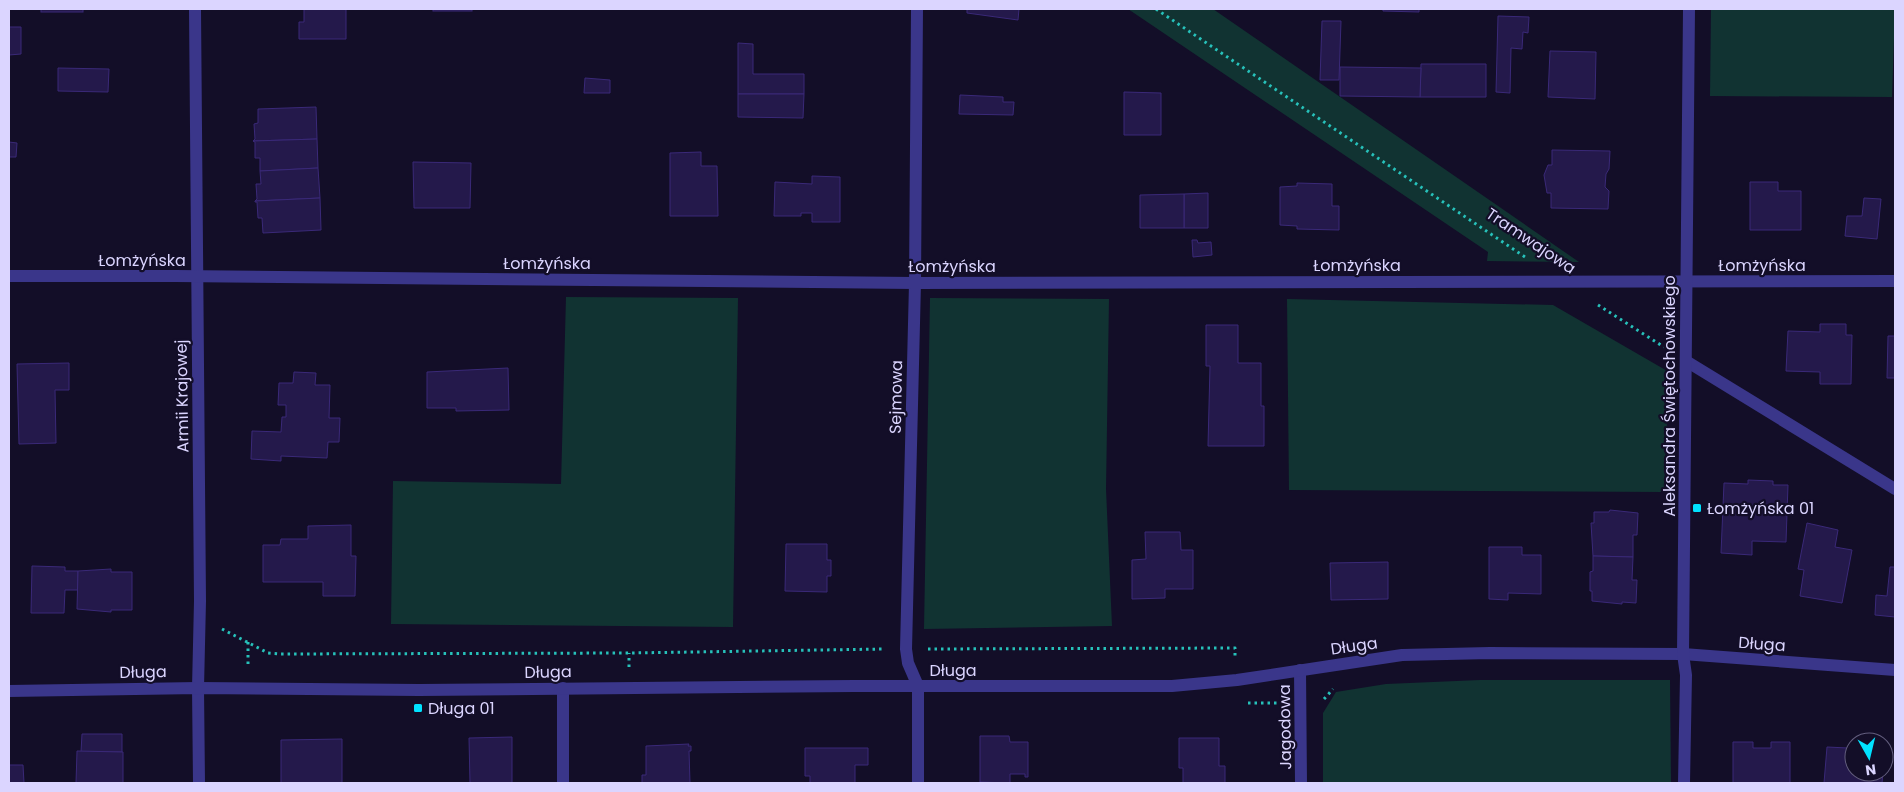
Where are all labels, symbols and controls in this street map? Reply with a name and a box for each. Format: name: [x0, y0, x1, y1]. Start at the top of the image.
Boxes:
street label: Tramwajowa: [1481, 202, 1581, 280]
street label: Łomżyńska: [98, 249, 186, 272]
street label: Łomżyńska: [503, 252, 591, 275]
street label: Łomżyńska: [1313, 254, 1401, 277]
street label: Łomżyńska: [1718, 254, 1806, 277]
street label: Łomżyńska: [908, 255, 996, 278]
street label: Aleksandra Świętochowskiego: [1658, 275, 1681, 517]
street label: Armii Krajowej: [170, 339, 194, 453]
street label: Sejmowa: [884, 360, 908, 434]
place label: Łomżyńska 01: [1707, 497, 1814, 520]
marker: Łomżyńska 01: [1691, 502, 1703, 514]
street label: Długa: [1329, 631, 1379, 661]
street label: Długa: [1738, 631, 1786, 657]
street label: Długa: [929, 659, 977, 682]
street label: Długa: [119, 660, 167, 684]
street label: Długa: [524, 660, 572, 684]
street label: Jagodowa: [1273, 684, 1297, 770]
place label: Długa 01: [428, 697, 495, 720]
marker: Długa 01: [412, 702, 424, 714]
north arrow: [1844, 732, 1894, 782]
text: N: [1864, 759, 1877, 781]

